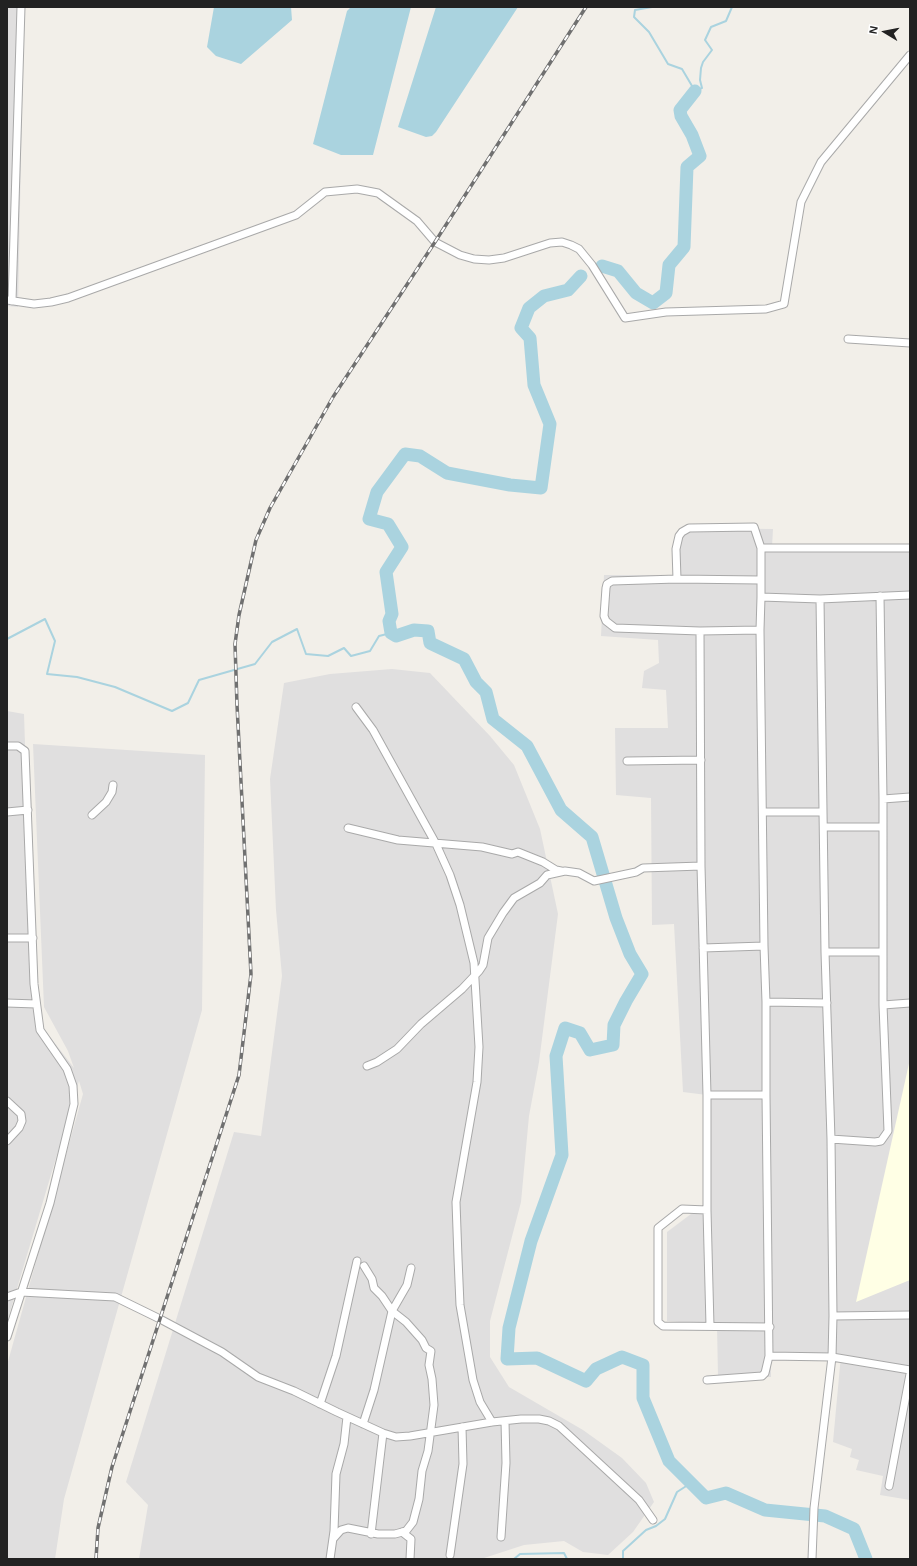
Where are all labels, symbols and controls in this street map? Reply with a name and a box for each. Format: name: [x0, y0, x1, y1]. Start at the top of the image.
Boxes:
north arrow: [865, 12, 905, 52]
text: N: [867, 25, 880, 35]

